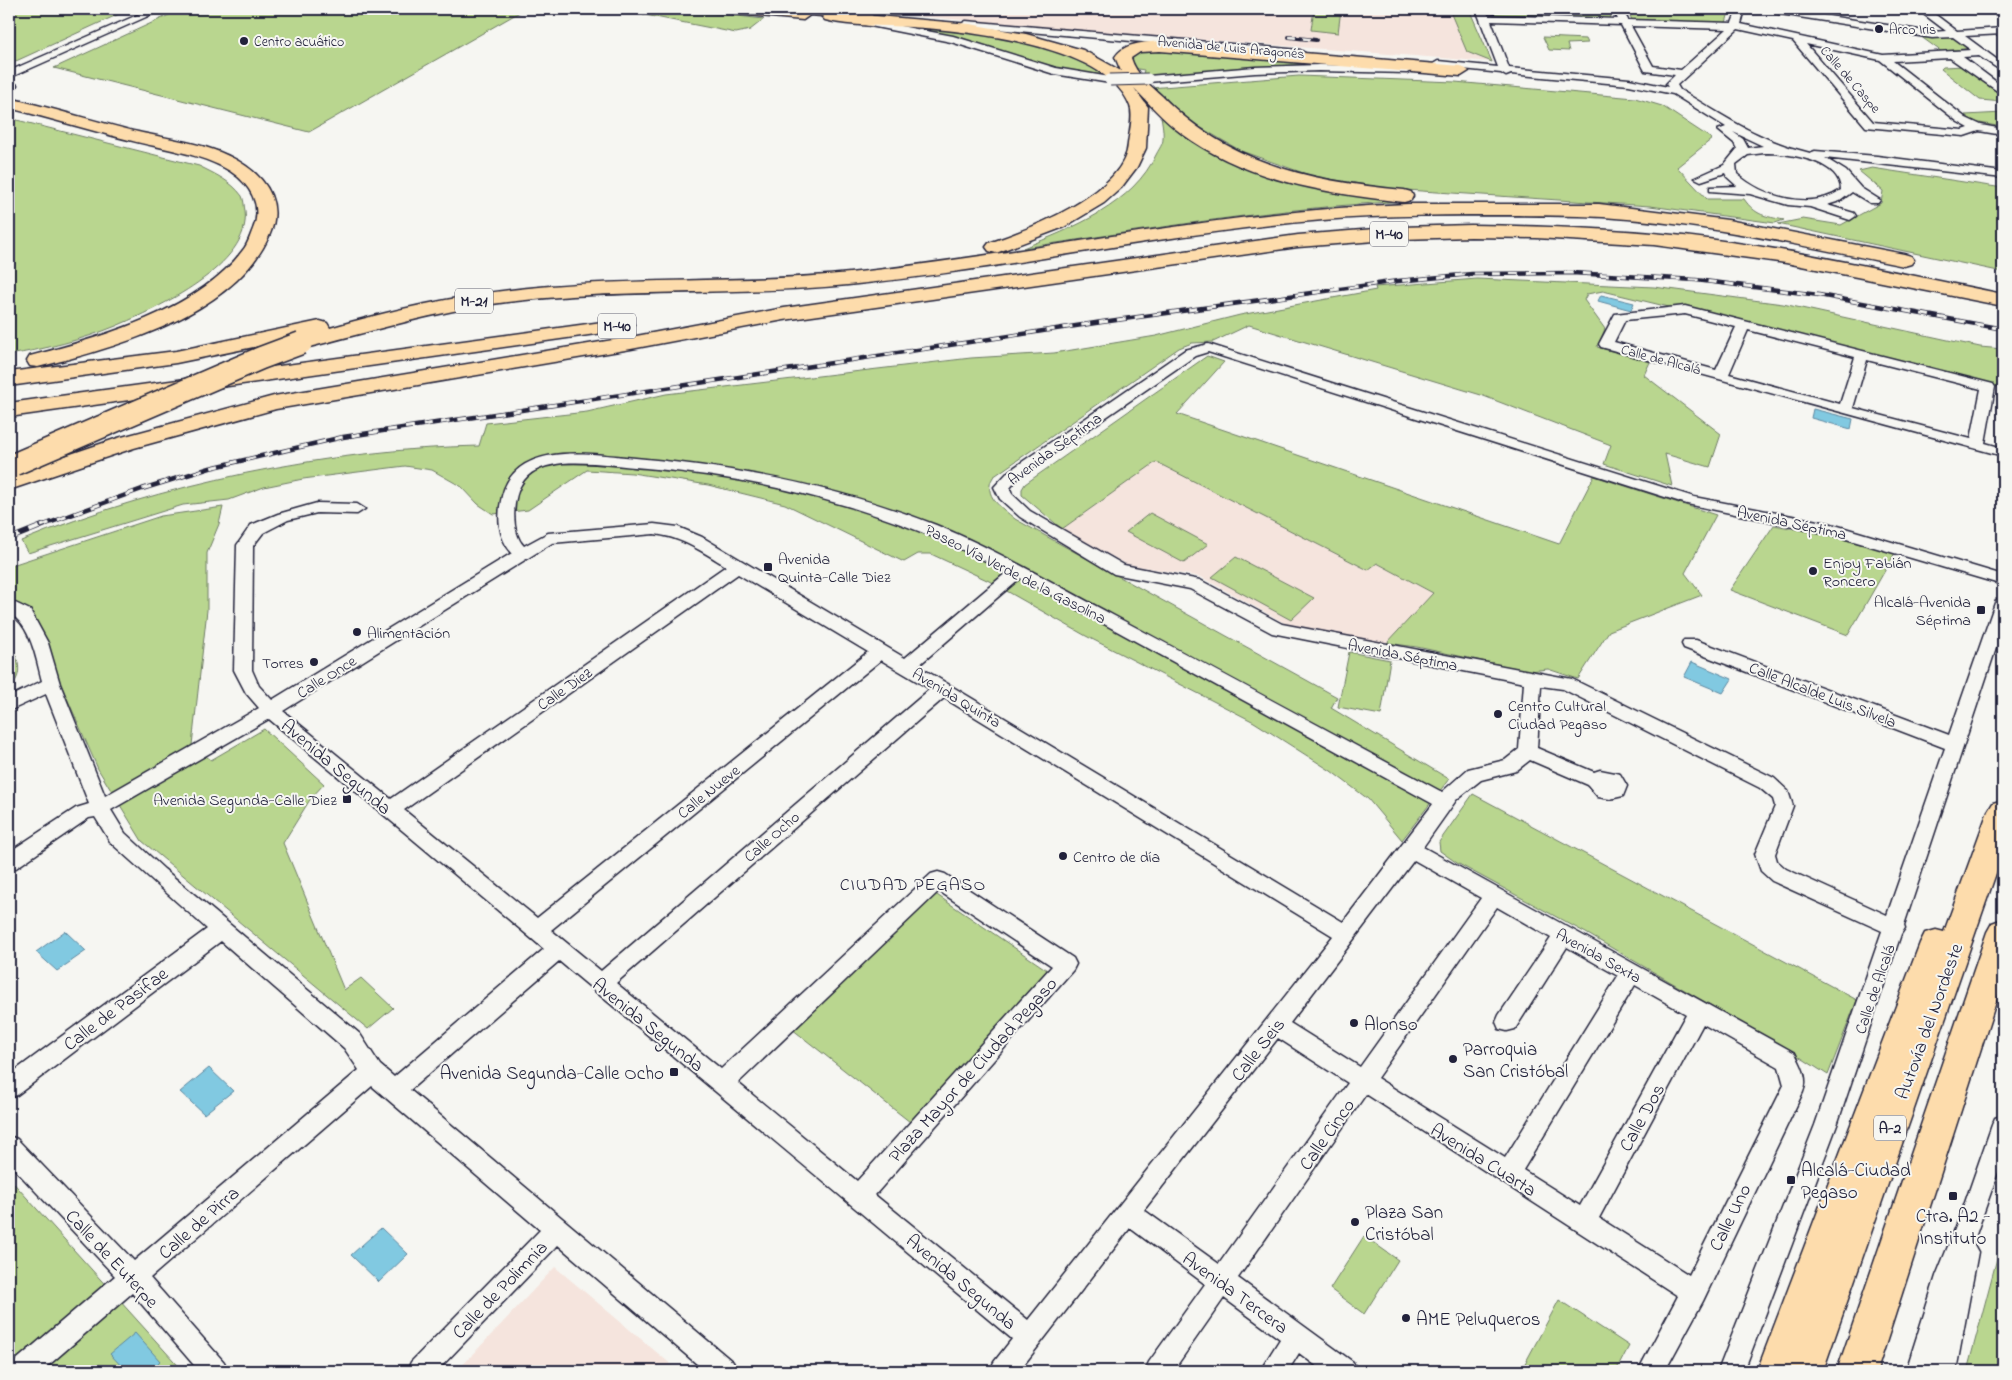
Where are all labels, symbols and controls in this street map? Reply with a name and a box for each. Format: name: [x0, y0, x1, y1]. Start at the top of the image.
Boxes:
place label: Arco Iris: [1889, 20, 1936, 41]
marker: Arco Iris: [1873, 23, 1885, 35]
place label: Centro acuático: [254, 32, 344, 53]
street label: Avenida de Luis Aragonés: [1156, 32, 1305, 66]
marker: Centro acuático: [238, 35, 250, 47]
street label: Calle de Caspe: [1815, 42, 1886, 119]
road number: M-40: [1370, 222, 1408, 246]
road number: M-21: [455, 288, 493, 314]
road number: M-40: [598, 314, 636, 338]
street label: Calle de Alcalá: [1619, 340, 1703, 381]
street label: Avenida Séptima: [1003, 407, 1107, 492]
street label: Avenida Séptima: [1735, 501, 1849, 547]
street label: Paseo Vía Verde de la Gasolina: [920, 519, 1110, 631]
place label: Avenida Quinta-Calle Diez: [778, 548, 891, 590]
place label: Enjoy Fabián Roncero: [1823, 552, 1911, 594]
marker: Avenida Quinta-Calle Diez: [762, 561, 774, 573]
marker: Enjoy Fabián Roncero: [1807, 565, 1819, 577]
place label: Alcalá-Avenida Séptima: [1874, 591, 1971, 633]
marker: Alcalá-Avenida Séptima: [1975, 604, 1987, 616]
place label: Alimentación: [367, 622, 450, 646]
marker: Alimentación: [351, 626, 363, 638]
street label: Avenida Séptima: [1346, 634, 1460, 678]
street label: Calle Once: [292, 649, 362, 706]
place label: Torres: [262, 652, 304, 676]
marker: Torres: [308, 656, 320, 668]
street label: Calle Alcalde Luis Silvela: [1745, 657, 1899, 735]
street label: Calle Diez: [533, 662, 598, 717]
street label: Avenida Quinta: [907, 663, 1005, 735]
place label: Centro Cultural Ciudad Pegaso: [1508, 695, 1607, 737]
marker: Centro Cultural Ciudad Pegaso: [1492, 708, 1504, 720]
street label: Avenida Segunda: [273, 714, 397, 824]
street label: Calle Nueve: [673, 759, 747, 825]
place label: Avenida Segunda-Calle Diez: [153, 789, 337, 813]
marker: Avenida Segunda-Calle Diez: [341, 793, 353, 805]
street label: Calle Ocho: [739, 806, 806, 869]
place label: Centro de día: [1073, 846, 1160, 870]
marker: Centro de día: [1057, 850, 1069, 862]
district label: CIUDAD PEGASO: [840, 873, 986, 899]
street label: Avenida Sexta: [1551, 923, 1645, 990]
street label: Autovía del Nordeste: [1890, 940, 1971, 1104]
street label: Calle de Alcalá: [1849, 942, 1902, 1038]
street label: Calle de Pasifae: [58, 961, 175, 1058]
street label: Avenida Segunda: [584, 972, 709, 1081]
street label: Plaza Mayor de Ciudad Pegaso: [883, 972, 1066, 1171]
place label: Alonso: [1364, 1012, 1418, 1039]
street label: Calle Seis: [1226, 1013, 1292, 1088]
marker: Alonso: [1348, 1017, 1360, 1029]
place label: Parroquia San Cristóbal: [1463, 1037, 1568, 1086]
marker: Parroquia San Cristóbal: [1447, 1053, 1459, 1065]
place label: Avenida Segunda-Calle Ocho: [440, 1061, 664, 1090]
marker: Avenida Segunda-Calle Ocho: [668, 1066, 680, 1078]
street label: Calle Dos: [1613, 1079, 1673, 1157]
street label: Calle Cinco: [1294, 1094, 1363, 1177]
road number: A-2: [1874, 1116, 1906, 1140]
street label: Avenida Cuarta: [1424, 1118, 1541, 1205]
place label: Alcalá-Ciudad Pegaso: [1801, 1158, 1911, 1209]
marker: Alcalá-Ciudad Pegaso: [1785, 1174, 1797, 1186]
street label: Calle Uno: [1703, 1180, 1759, 1256]
street label: Calle de Pirra: [153, 1181, 246, 1267]
marker: Ctra. A2 - Instituto: [1947, 1190, 1959, 1202]
place label: Plaza San Cristóbal: [1365, 1200, 1443, 1249]
street label: Calle de Euterpe: [58, 1204, 164, 1315]
place label: Ctra. A2 - Instituto: [1916, 1204, 1990, 1253]
marker: Plaza San Cristóbal: [1349, 1216, 1361, 1228]
street label: Avenida Segunda: [898, 1229, 1022, 1339]
street label: Calle de Polimnia: [447, 1235, 555, 1346]
street label: Avenida Tercera: [1176, 1246, 1293, 1342]
place label: AME Peluqueros: [1416, 1307, 1541, 1334]
marker: AME Peluqueros: [1400, 1312, 1412, 1324]

